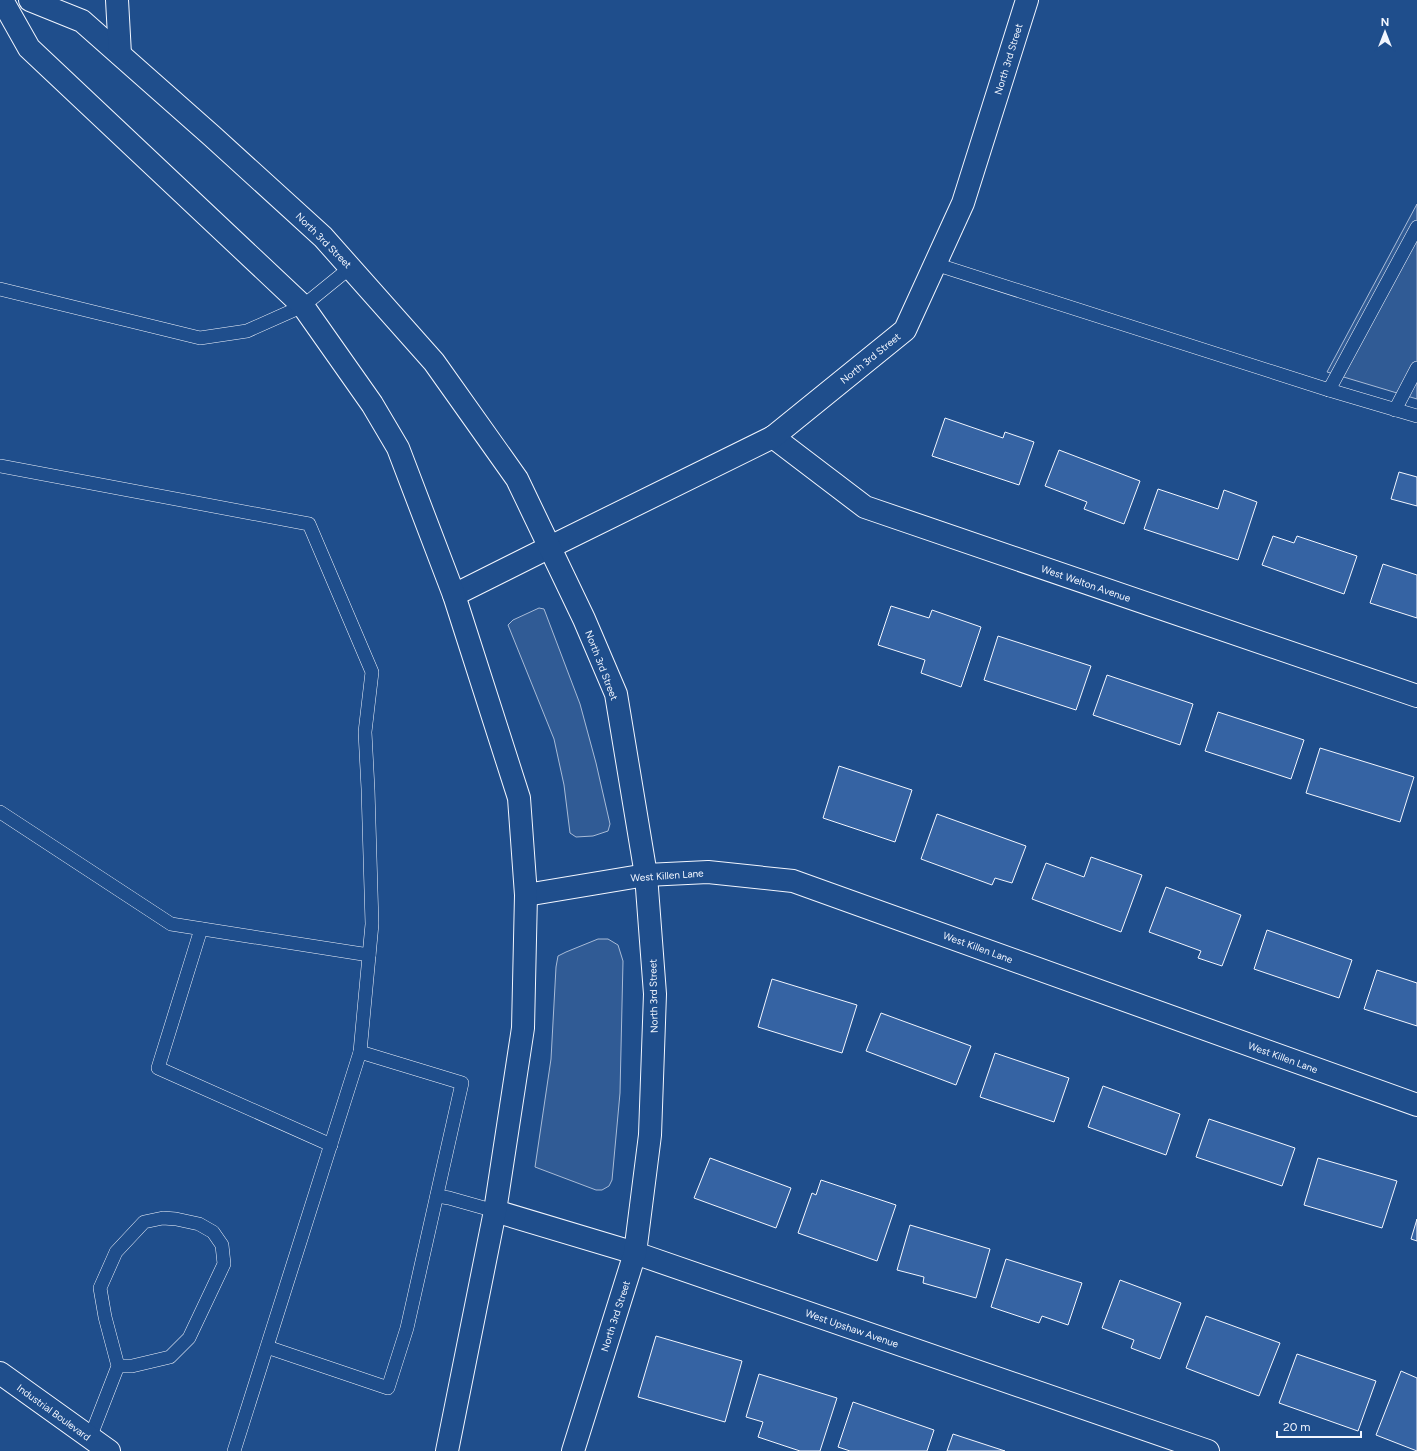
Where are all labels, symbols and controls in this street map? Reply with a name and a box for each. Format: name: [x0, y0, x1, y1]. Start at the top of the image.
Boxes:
north arrow: [1365, 12, 1405, 52]
text: N: [1381, 16, 1389, 29]
street label: North 3rd Street: [991, 22, 1026, 96]
street label: North 3rd Street: [293, 210, 355, 271]
street label: North 3rd Street: [838, 330, 903, 387]
street label: West Welton Avenue: [1039, 562, 1133, 605]
street label: North 3rd Street: [582, 628, 621, 702]
street label: West Killen Lane: [630, 866, 705, 885]
street label: West Killen Lane: [941, 929, 1015, 966]
street label: North 3rd Street: [646, 959, 661, 1033]
street label: West Killen Lane: [1246, 1039, 1320, 1076]
street label: North 3rd Street: [598, 1279, 633, 1353]
street label: West Upshaw Avenue: [803, 1306, 901, 1351]
street label: Industrial Boulevard: [14, 1381, 93, 1444]
scale bar: [1277, 1413, 1361, 1439]
text: 20 m: [1283, 1420, 1311, 1434]

